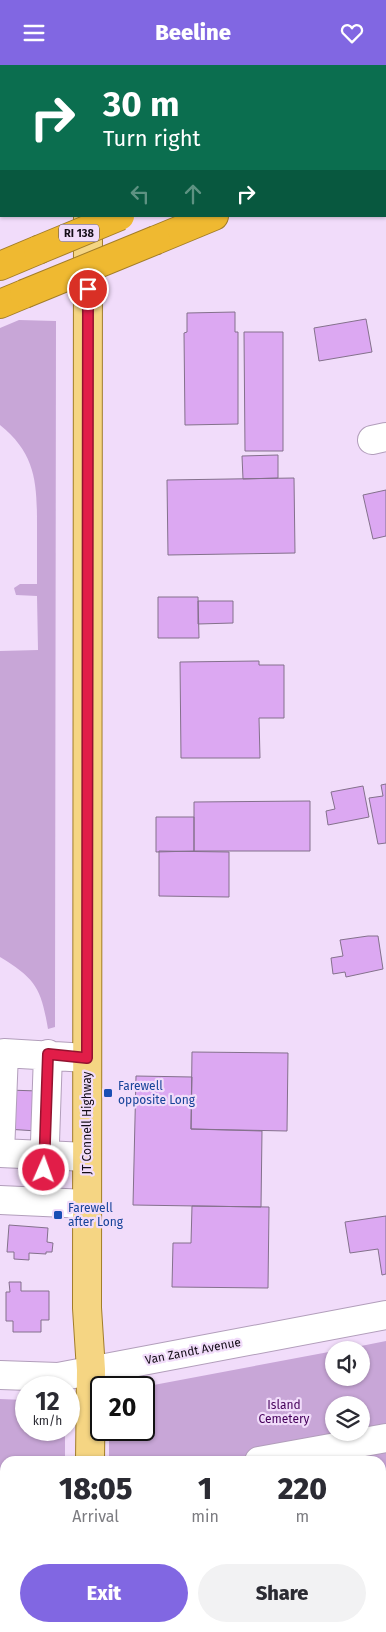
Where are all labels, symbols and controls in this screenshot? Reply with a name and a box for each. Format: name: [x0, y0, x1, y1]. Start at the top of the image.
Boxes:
icon: menu: [20, 19, 48, 47]
text: Beeline: [155, 19, 231, 46]
icon: heart: [338, 19, 366, 47]
text: 30 m: [103, 83, 180, 125]
icon: right: [20, 85, 85, 150]
text: Turn right: [103, 125, 200, 152]
icon: left: [126, 180, 154, 208]
icon: ahead: [179, 180, 207, 208]
icon: right: [232, 180, 260, 208]
road number: RI 138: [59, 225, 99, 242]
pin: [67, 268, 109, 310]
icon: arrive: [74, 275, 102, 303]
street label: JT Connell Highway: [80, 1071, 94, 1174]
place label: Farewell opposite Long: [118, 1079, 196, 1107]
marker: Farewell opposite Long: [102, 1087, 114, 1099]
position arrow: [17, 1143, 69, 1195]
place label: Farewell after Long: [68, 1201, 124, 1229]
marker: Farewell after Long: [52, 1209, 64, 1221]
street label: Van Zandt Avenue: [144, 1335, 242, 1367]
map controls: [325, 1341, 370, 1441]
button: sound: [325, 1341, 370, 1386]
speed limit sign: 20: [90, 1376, 155, 1441]
text: 12: [35, 1387, 60, 1417]
button: layers: [325, 1396, 370, 1441]
park label: Island Cemetery: [258, 1398, 310, 1426]
text: km/h: [33, 1414, 62, 1428]
text: 18:05: [59, 1471, 132, 1507]
text: 1: [198, 1471, 212, 1507]
text: 220: [278, 1471, 327, 1507]
text: Arrival: [72, 1507, 119, 1526]
text: min: [191, 1507, 219, 1526]
text: m: [296, 1507, 309, 1526]
button: Exit: [20, 1564, 188, 1622]
button: Share: [198, 1564, 366, 1622]

